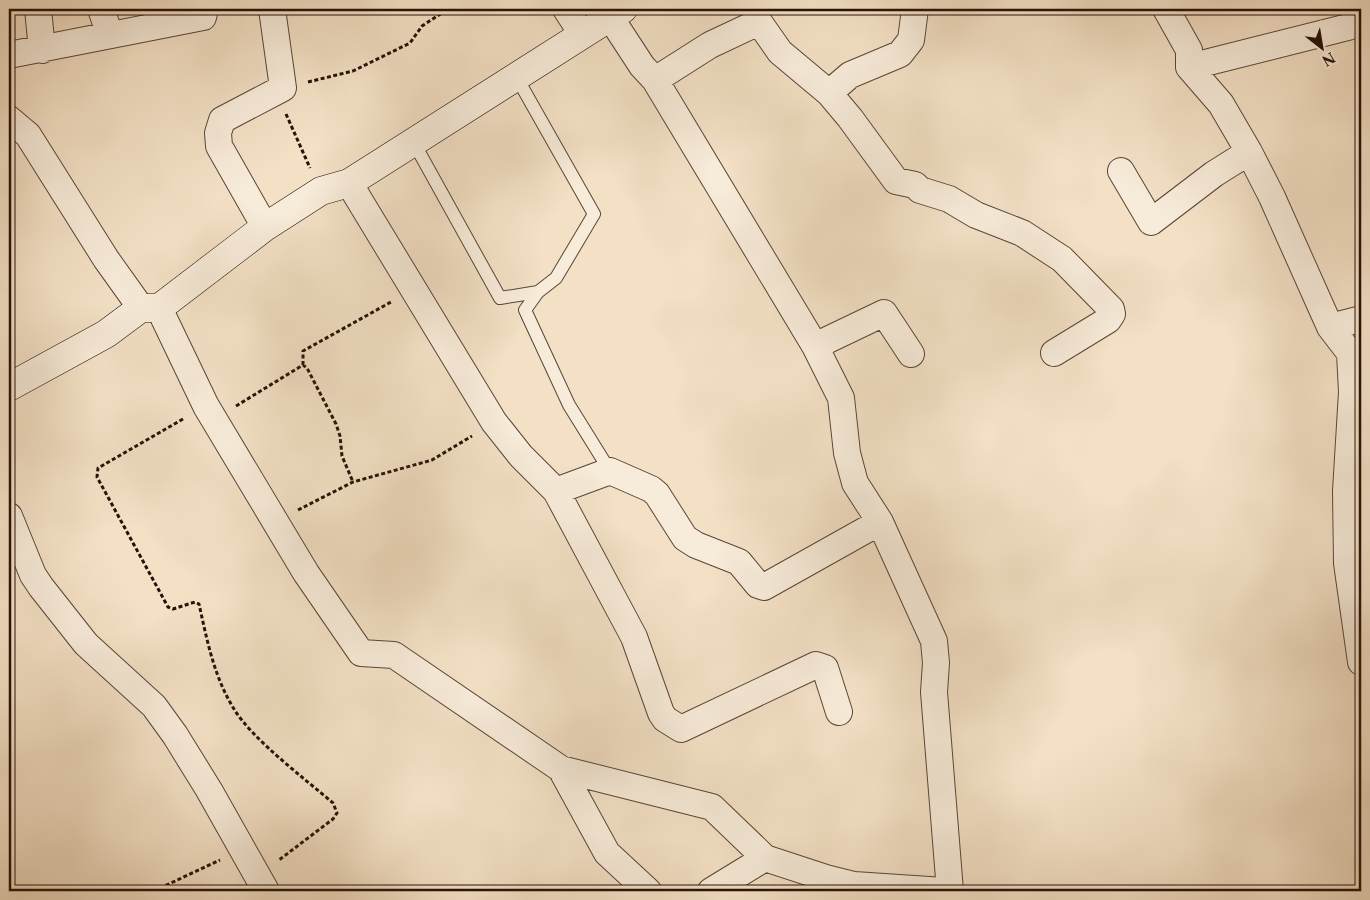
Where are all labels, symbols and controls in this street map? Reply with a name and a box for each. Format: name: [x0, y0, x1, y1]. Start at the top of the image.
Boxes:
north arrow: [1298, 22, 1348, 72]
text: N: [1319, 48, 1339, 70]

